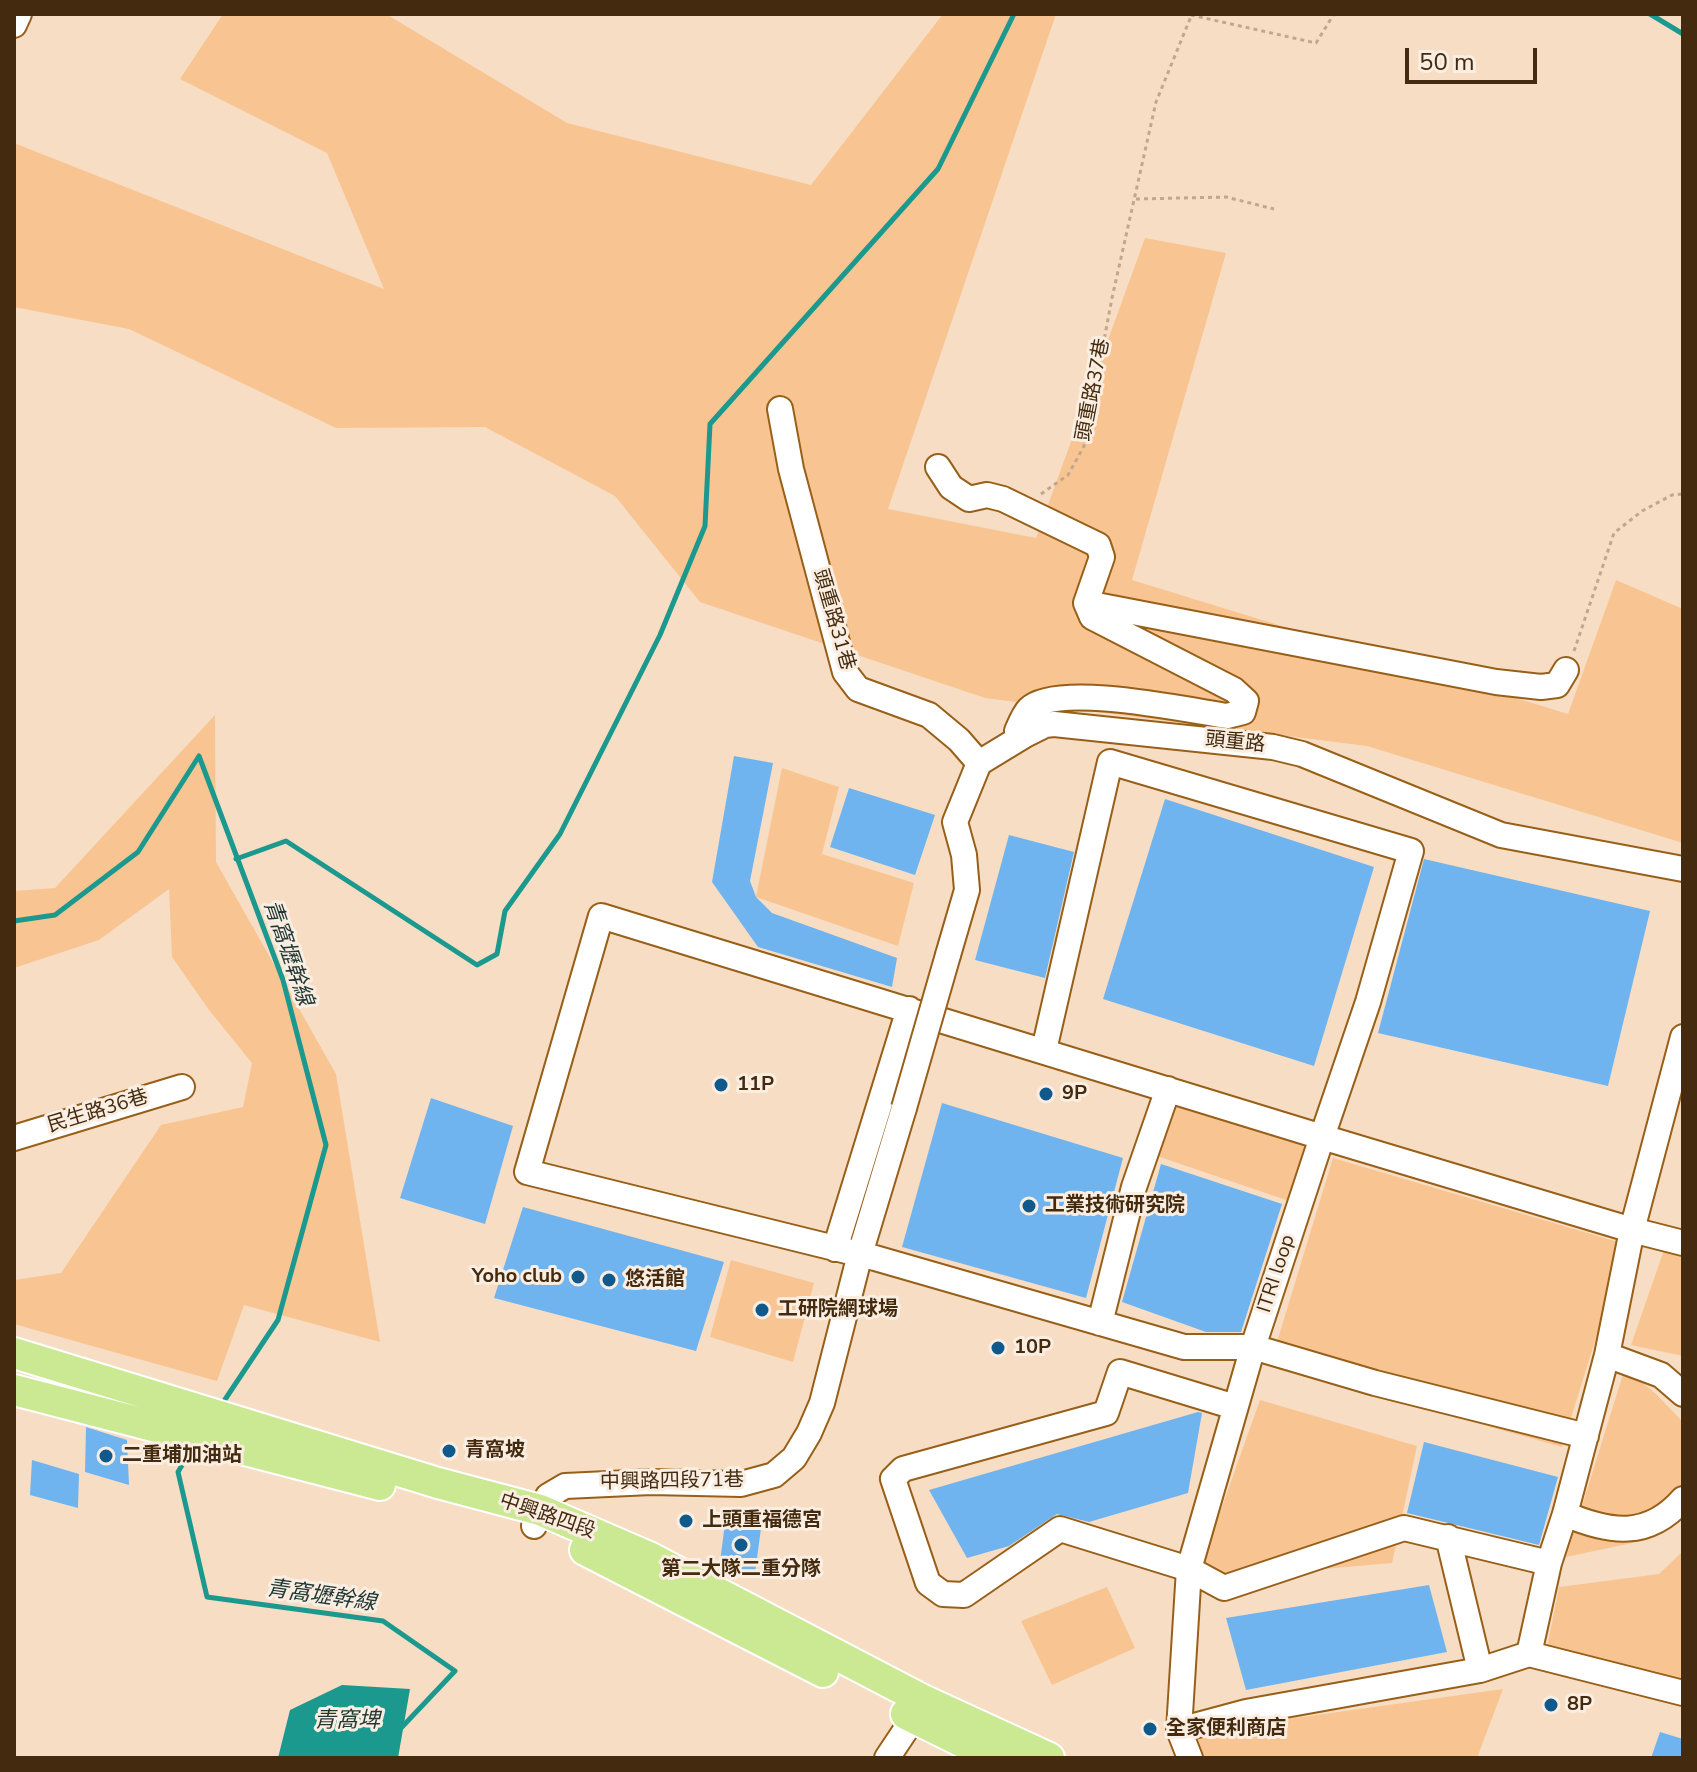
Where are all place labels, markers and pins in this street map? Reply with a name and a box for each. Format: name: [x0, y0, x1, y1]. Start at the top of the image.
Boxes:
place label: 11P: [737, 1073, 774, 1097]
marker: 11P: [712, 1076, 730, 1094]
place label: 9P: [1062, 1082, 1087, 1106]
marker: 9P: [1037, 1085, 1055, 1103]
place label: 工業技術研究院: [1045, 1194, 1185, 1218]
marker: 工業技術研究院: [1020, 1197, 1038, 1215]
place label: Yoho club: [472, 1265, 562, 1289]
marker: Yoho club: [569, 1268, 587, 1286]
place label: 悠活館: [625, 1268, 685, 1292]
marker: 悠活館: [600, 1271, 618, 1289]
place label: 工研院網球場: [778, 1298, 898, 1322]
marker: 工研院網球場: [753, 1301, 771, 1319]
place label: 10P: [1014, 1336, 1051, 1360]
marker: 10P: [989, 1339, 1007, 1357]
place label: 青窩坡: [465, 1439, 525, 1463]
marker: 青窩坡: [440, 1442, 458, 1460]
place label: 二重埔加油站: [122, 1444, 242, 1468]
marker: 二重埔加油站: [97, 1447, 115, 1465]
place label: 上頭重福德宮: [702, 1509, 822, 1533]
marker: 上頭重福德宮: [677, 1512, 695, 1530]
marker: 第二大隊二重分隊: [732, 1536, 750, 1554]
place label: 第二大隊二重分隊: [661, 1558, 821, 1582]
place label: 8P: [1567, 1693, 1592, 1717]
marker: 8P: [1542, 1696, 1560, 1714]
place label: 全家便利商店: [1166, 1717, 1286, 1741]
marker: 全家便利商店: [1141, 1720, 1159, 1738]

